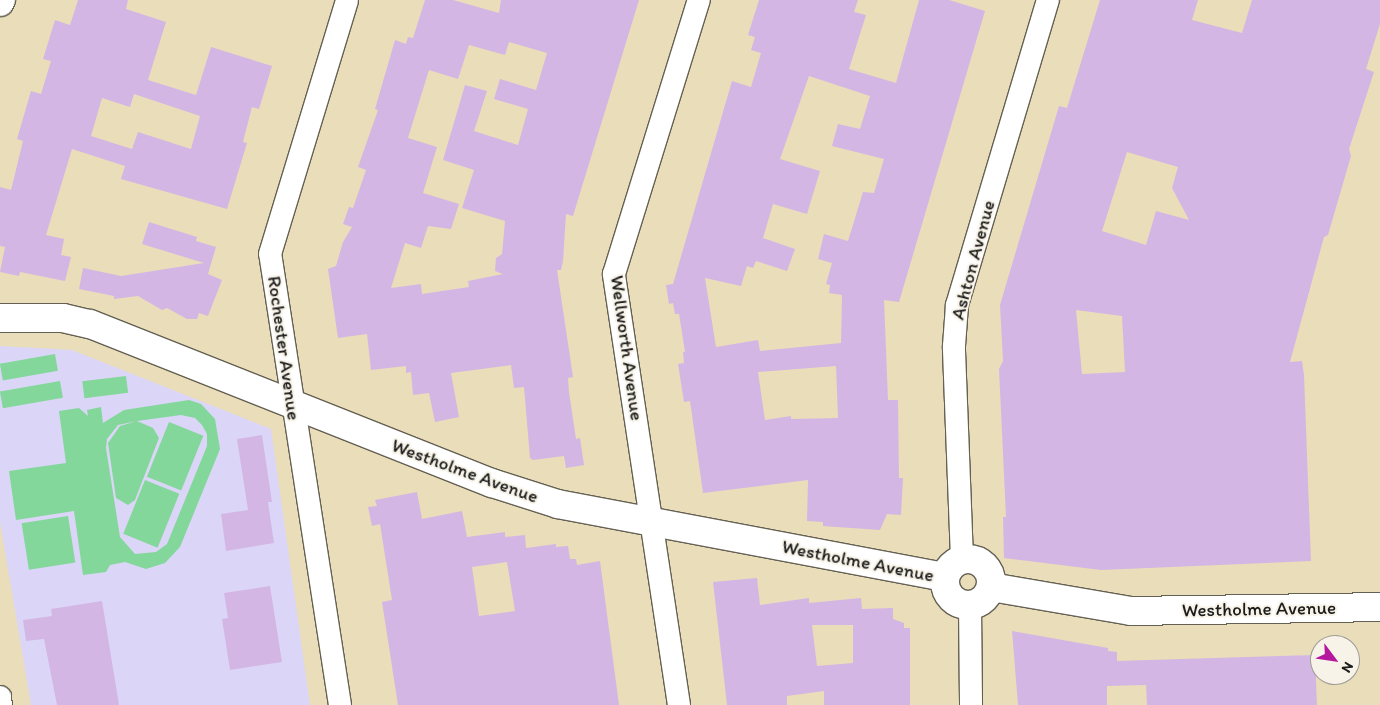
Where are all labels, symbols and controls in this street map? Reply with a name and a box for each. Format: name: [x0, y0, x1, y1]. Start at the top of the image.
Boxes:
street label: Ashton Avenue: [946, 198, 1000, 322]
street label: Wellworth Avenue: [606, 274, 648, 422]
street label: Rochester Avenue: [263, 275, 305, 421]
street label: Westholme Avenue: [389, 434, 541, 508]
street label: Westholme Avenue: [780, 535, 936, 587]
street label: Westholme Avenue: [1182, 596, 1336, 622]
north arrow: [1310, 635, 1360, 685]
text: N: [1338, 659, 1357, 676]

